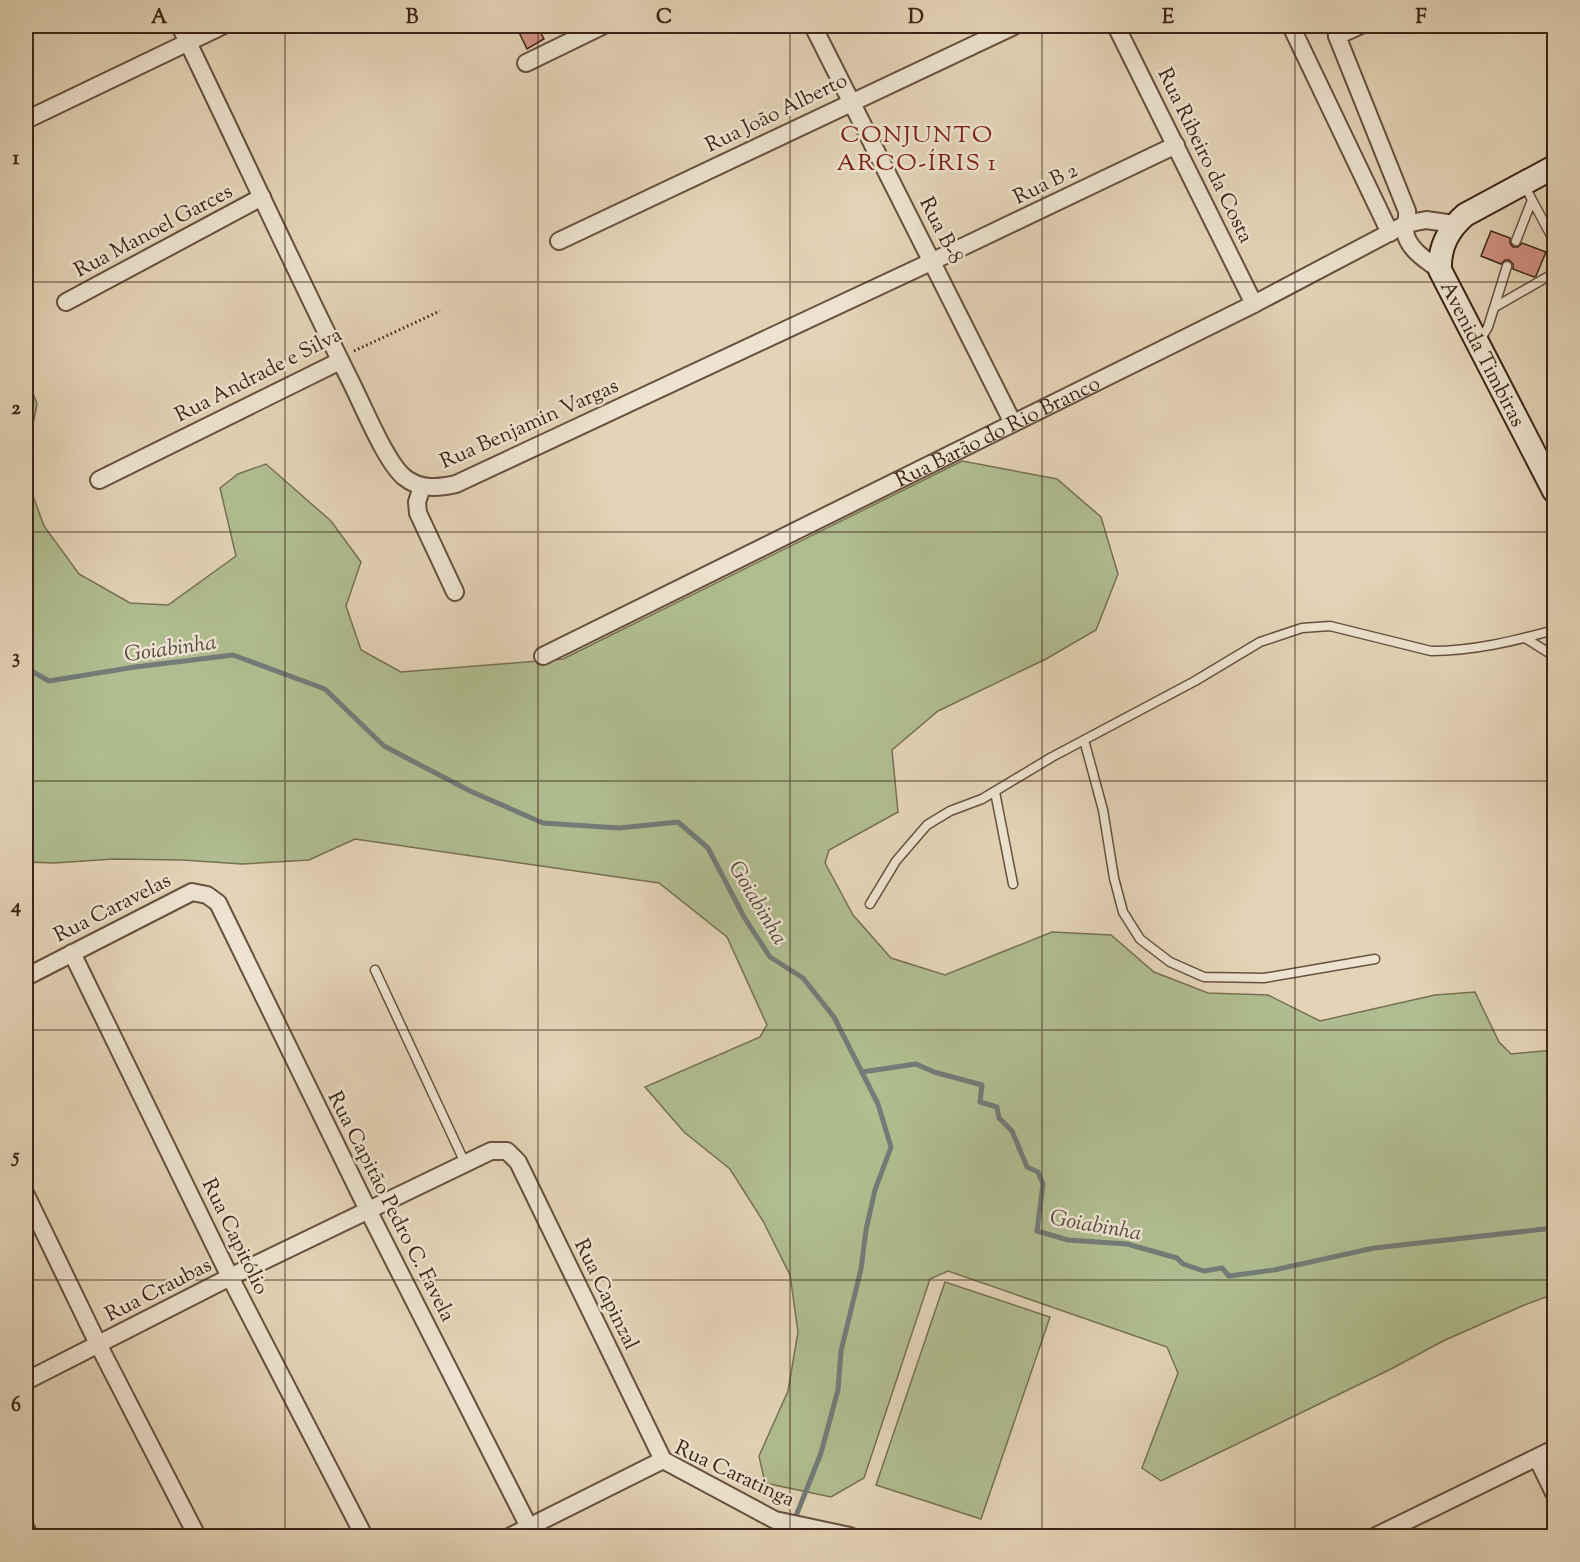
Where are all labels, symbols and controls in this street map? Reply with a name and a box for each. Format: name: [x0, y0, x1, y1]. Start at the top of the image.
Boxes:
text: A: [151, 4, 168, 33]
text: B: [406, 4, 419, 33]
text: C: [656, 4, 672, 33]
text: D: [908, 4, 924, 33]
text: E: [1162, 4, 1175, 33]
text: F: [1415, 4, 1427, 33]
street label: Rua Ribeiro da Costa: [1149, 63, 1260, 249]
street label: Rua João Alberto: [701, 66, 853, 161]
district label: CONJUNTO ARCO-ÍRIS 1: [836, 119, 998, 181]
text: 1: [13, 145, 20, 174]
street label: Rua B 2: [1009, 156, 1083, 213]
street label: Rua Manoel Garces: [69, 177, 238, 286]
street label: Rua B-8: [911, 192, 970, 270]
street label: Avenida Timbiras: [1431, 276, 1532, 433]
street label: Rua Andrade e Silva: [170, 321, 348, 431]
street label: Rua Barão do Rio Branco: [891, 369, 1106, 496]
street label: Rua Benjamin Vargas: [436, 372, 624, 478]
text: 2: [11, 395, 21, 424]
water label: Goiabinha: [122, 628, 219, 672]
text: 3: [12, 644, 20, 673]
water label: Goiabinha: [719, 856, 794, 952]
street label: Rua Caravelas: [49, 866, 177, 951]
text: 4: [10, 893, 21, 922]
street label: Rua Capitão Pedro C. Favela: [319, 1086, 462, 1328]
text: 5: [11, 1143, 20, 1172]
street label: Rua Capitólio: [193, 1174, 275, 1300]
water label: Goiabinha: [1047, 1203, 1144, 1251]
street label: Rua Capinzal: [565, 1234, 645, 1356]
street label: Rua Craubas: [100, 1251, 217, 1330]
text: 6: [11, 1392, 21, 1421]
street label: Rua Caratinga: [669, 1434, 799, 1516]

